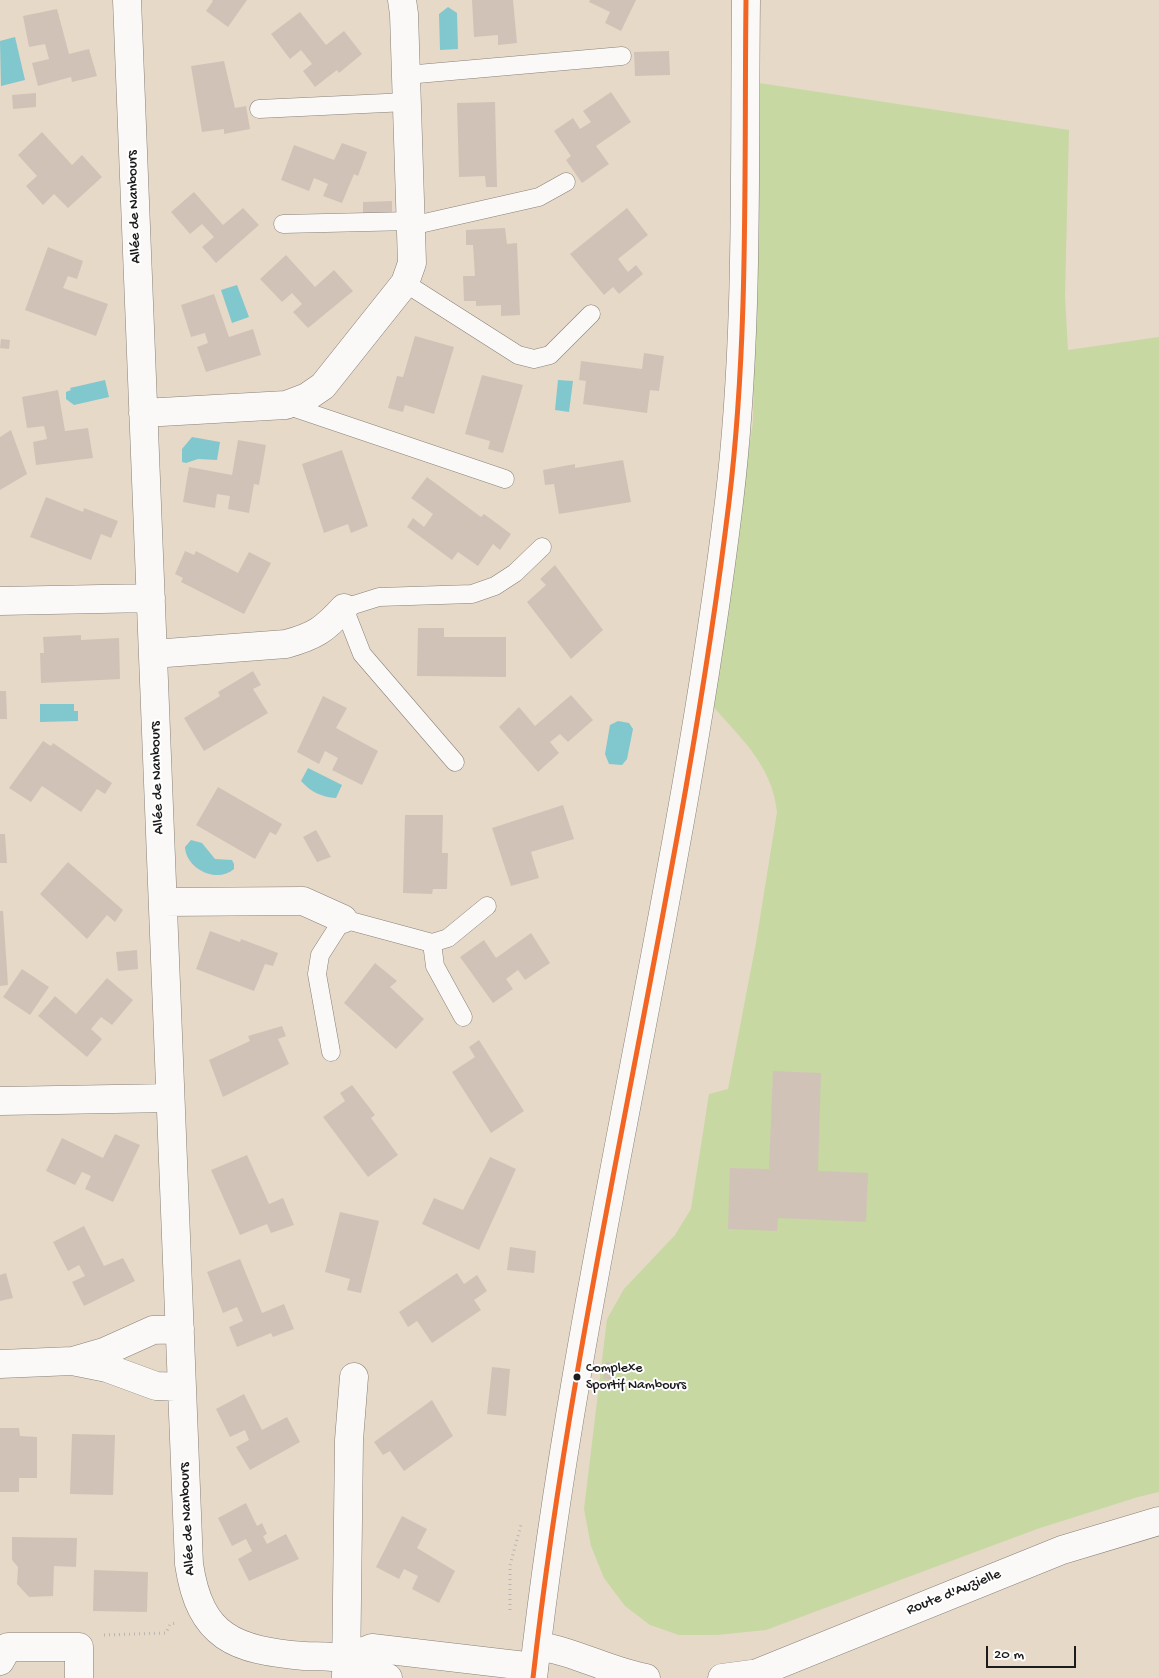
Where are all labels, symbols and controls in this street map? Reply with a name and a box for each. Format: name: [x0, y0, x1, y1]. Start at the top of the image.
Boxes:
street label: Allée de Nanbours: [124, 150, 146, 264]
street label: Allée de Nanbours: [147, 721, 169, 835]
place label: Complexe Sportif Nambours: [586, 1361, 686, 1394]
marker: Complexe Sportif Nambours: [572, 1372, 582, 1382]
street label: Allée de Nanbours: [176, 1462, 200, 1576]
street label: Route d'Auzielle: [904, 1566, 1004, 1620]
scale bar: [989, 1636, 1079, 1668]
text: 20 m: [994, 1646, 1024, 1664]

